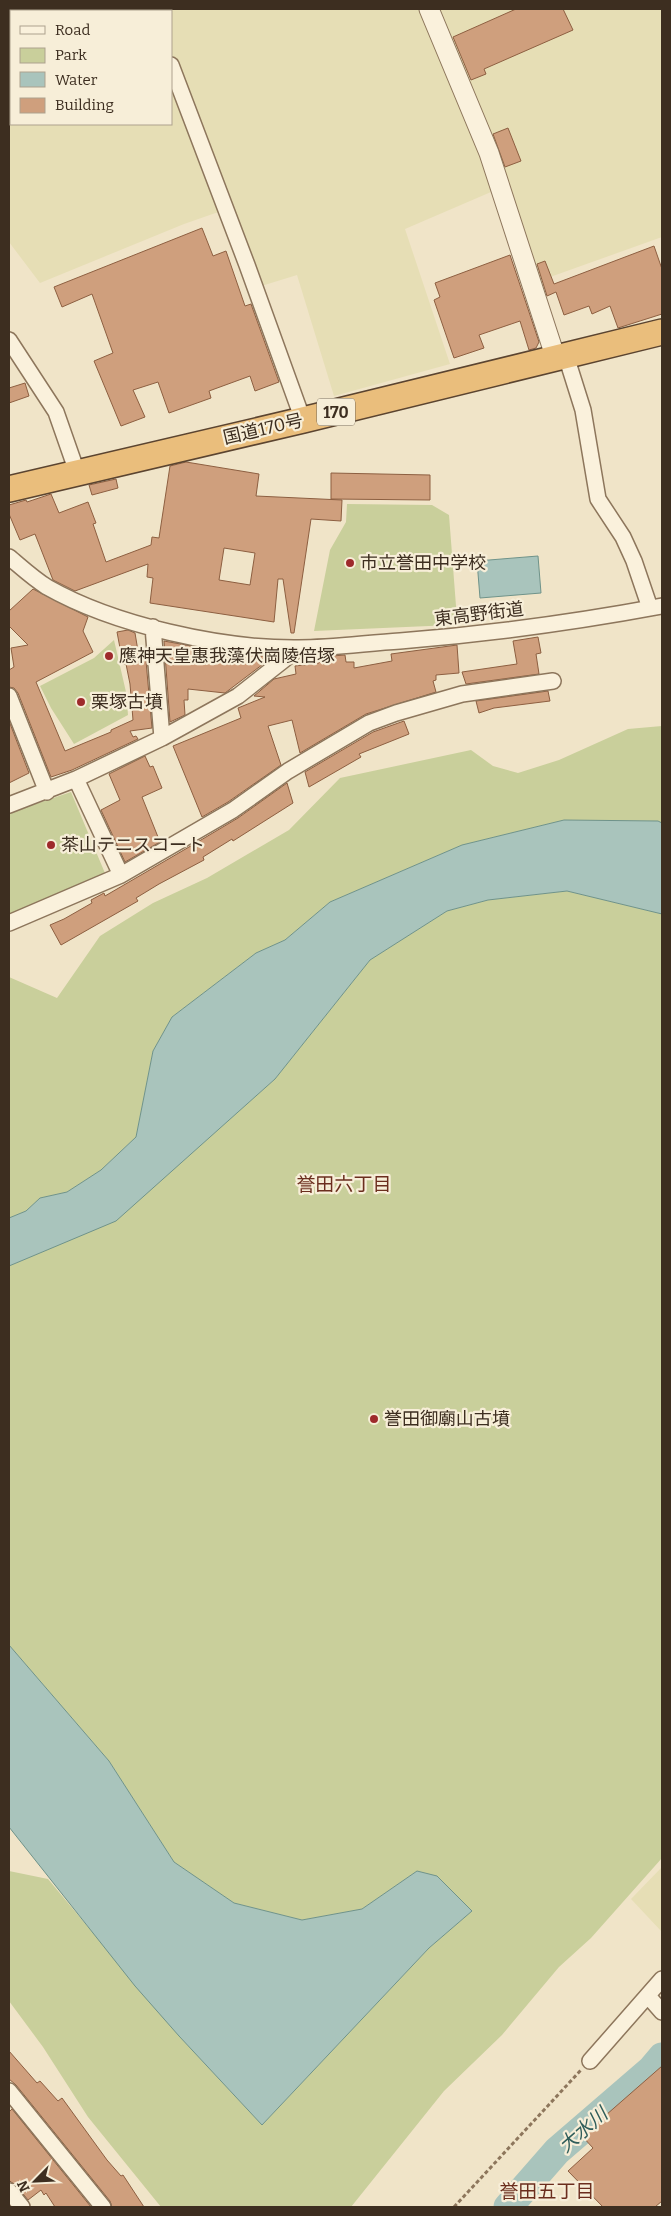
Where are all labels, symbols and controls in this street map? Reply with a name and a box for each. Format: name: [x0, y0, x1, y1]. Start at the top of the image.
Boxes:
legend: [10, 10, 172, 125]
text: Road: [55, 21, 90, 39]
text: Park: [55, 46, 87, 64]
text: Water: [55, 71, 98, 89]
text: Building: [55, 96, 114, 114]
road number: 170: [317, 398, 355, 426]
street label: 国道170号: [221, 409, 305, 449]
place label: 市立誉田中学校: [360, 552, 486, 574]
marker: 市立誉田中学校: [344, 557, 356, 569]
street label: 東高野街道: [433, 598, 525, 630]
place label: 應神天皇惠我藻伏崗陵倍塚: [119, 645, 335, 667]
marker: 應神天皇惠我藻伏崗陵倍塚: [103, 650, 115, 662]
place label: 栗塚古墳: [91, 691, 163, 713]
marker: 栗塚古墳: [75, 696, 87, 708]
place label: 茶山テニスコート: [61, 834, 205, 856]
marker: 茶山テニスコート: [45, 839, 57, 851]
district label: 誉田六丁目: [296, 1173, 392, 1196]
place label: 誉田御廟山古墳: [384, 1408, 510, 1430]
marker: 誉田御廟山古墳: [368, 1413, 380, 1425]
water label: 大水川: [554, 2101, 614, 2157]
north arrow: [10, 2156, 60, 2206]
text: N: [14, 2178, 34, 2194]
district label: 誉田五丁目: [499, 2180, 595, 2203]

